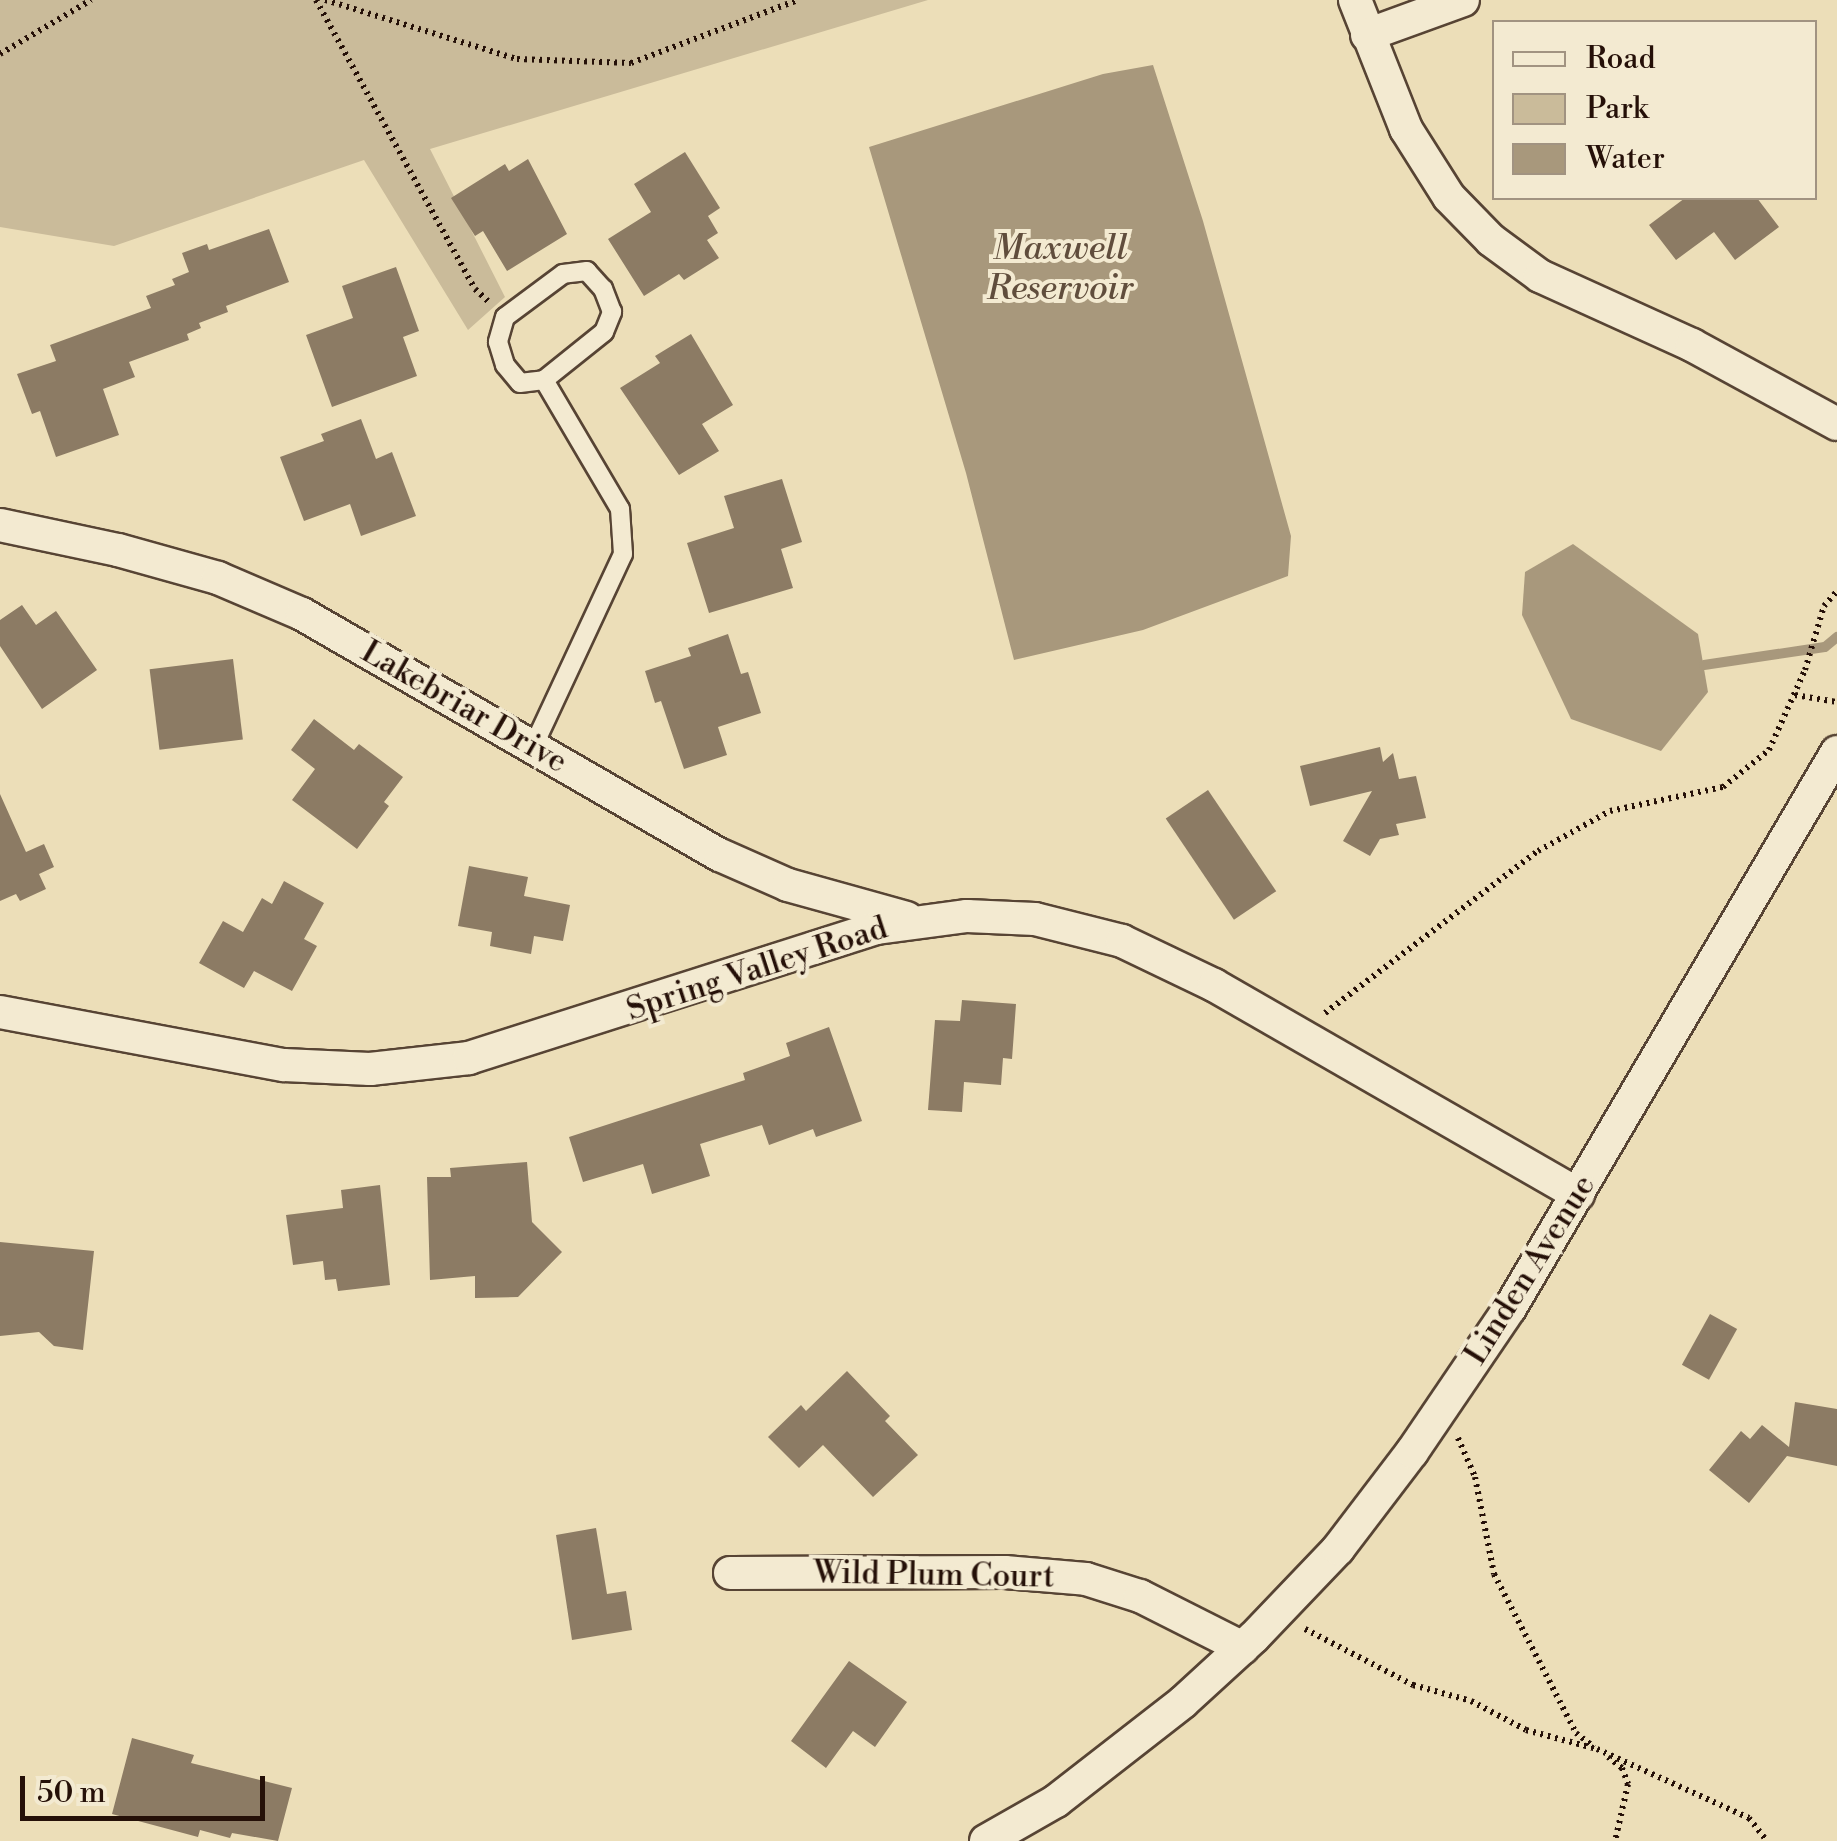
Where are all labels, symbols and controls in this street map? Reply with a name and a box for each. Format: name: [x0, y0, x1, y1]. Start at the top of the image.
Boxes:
legend: [1492, 20, 1817, 200]
text: Road: [1586, 40, 1656, 78]
text: Park: [1586, 90, 1648, 128]
text: Water: [1586, 140, 1665, 178]
water label: Maxwell Reservoir: [987, 228, 1133, 310]
street label: Lakebriar Drive: [354, 633, 574, 781]
street label: Spring Valley Road: [622, 909, 892, 1029]
street label: Linden Avenue: [1456, 1168, 1604, 1372]
street label: Wild Plum Court: [813, 1554, 1055, 1596]
scale bar: [25, 1756, 270, 1818]
text: 50 m: [37, 1774, 106, 1812]

